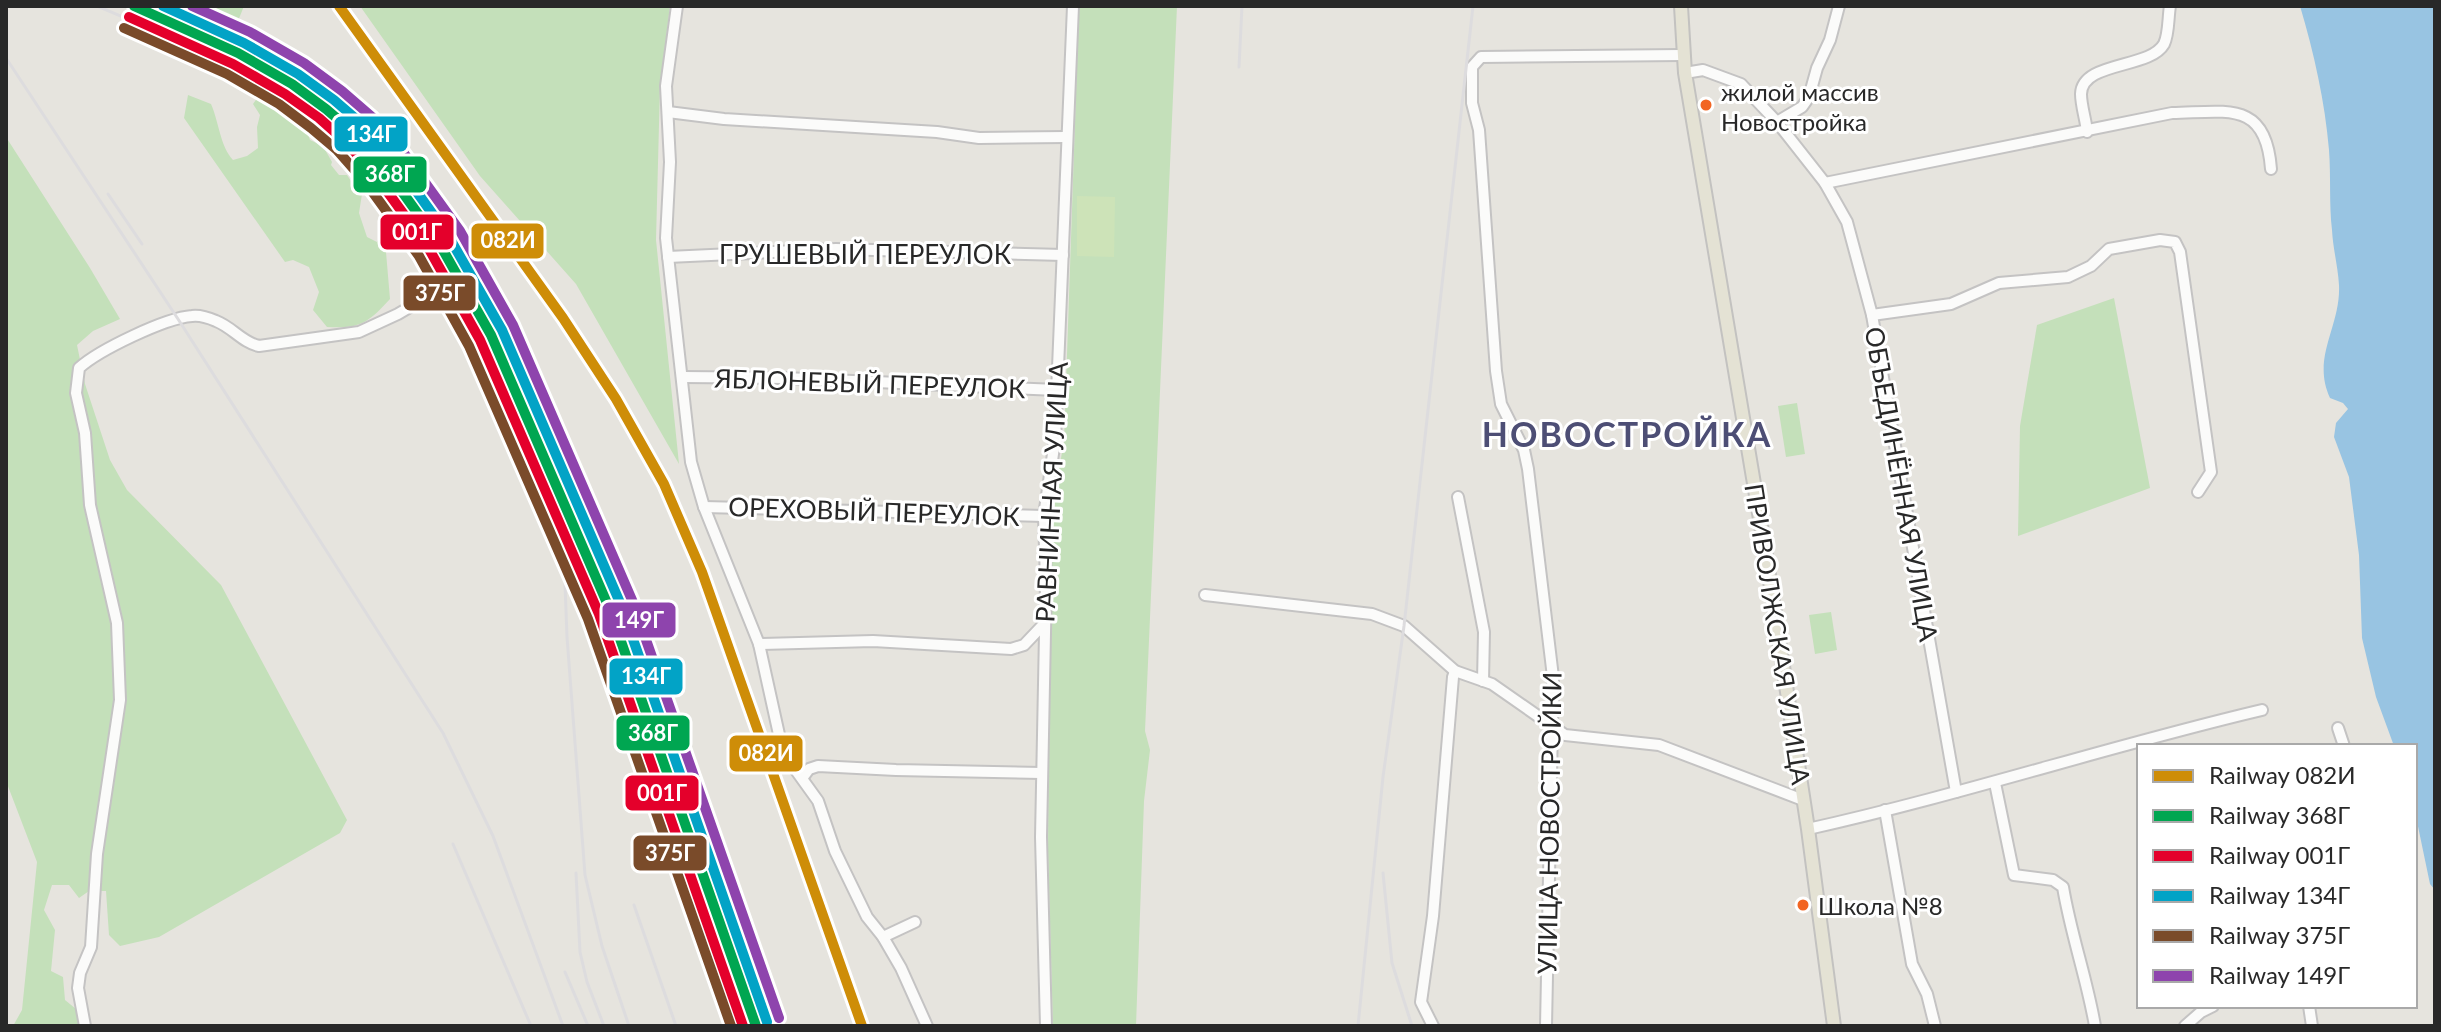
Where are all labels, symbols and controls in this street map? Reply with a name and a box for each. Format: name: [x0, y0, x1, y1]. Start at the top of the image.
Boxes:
place label: жилой массив Новостройка: [1721, 77, 1879, 136]
marker: жилой массив Новостройка: [1698, 97, 1714, 113]
line badge: 134Г: [333, 115, 409, 153]
text: 134Г: [346, 120, 396, 147]
line badge: 368Г: [352, 155, 428, 194]
text: 368Г: [365, 160, 415, 187]
line badge: 001Г: [379, 213, 455, 251]
text: 001Г: [392, 218, 442, 245]
line badge: 082И: [470, 222, 545, 260]
text: 082И: [480, 226, 536, 253]
street label: ГРУШЕВЫЙ ПЕРЕУЛОК: [719, 238, 1012, 270]
line badge: 375Г: [402, 274, 477, 312]
text: 375Г: [415, 279, 465, 306]
street label: ОБЪЕДИНЁННАЯ УЛИЦА: [1859, 324, 1946, 644]
street label: РАВНИННАЯ УЛИЦА: [1028, 360, 1074, 623]
street label: ЯБЛОНЕВЫЙ ПЕРЕУЛОК: [713, 362, 1027, 404]
district label: НОВОСТРОЙКА: [1482, 413, 1772, 454]
street label: ПРИВОЛЖСКАЯ УЛИЦА: [1738, 481, 1818, 787]
street label: ОРЕХОВЫЙ ПЕРЕУЛОК: [728, 490, 1021, 532]
line badge: 149Г: [601, 601, 677, 639]
text: 149Г: [614, 606, 664, 633]
line badge: 134Г: [608, 657, 684, 696]
text: 134Г: [621, 662, 671, 689]
street label: УЛИЦА НОВОСТРОЙКИ: [1530, 671, 1568, 975]
line badge: 368Г: [615, 714, 691, 752]
text: 368Г: [628, 719, 678, 746]
line badge: 082И: [728, 734, 804, 773]
text: 082И: [738, 739, 794, 766]
legend: [2137, 744, 2417, 1008]
text: Railway 082И: [2209, 760, 2356, 789]
line badge: 001Г: [624, 774, 700, 812]
text: 001Г: [637, 779, 687, 806]
text: Railway 368Г: [2209, 800, 2350, 829]
line badge: 375Г: [632, 834, 708, 872]
text: 375Г: [645, 839, 695, 866]
text: Railway 001Г: [2209, 840, 2350, 869]
text: Railway 134Г: [2209, 880, 2350, 909]
place label: Школа №8: [1818, 891, 1943, 920]
marker: Школа №8: [1795, 897, 1811, 913]
text: Railway 375Г: [2209, 920, 2350, 949]
text: Railway 149Г: [2209, 960, 2350, 989]

